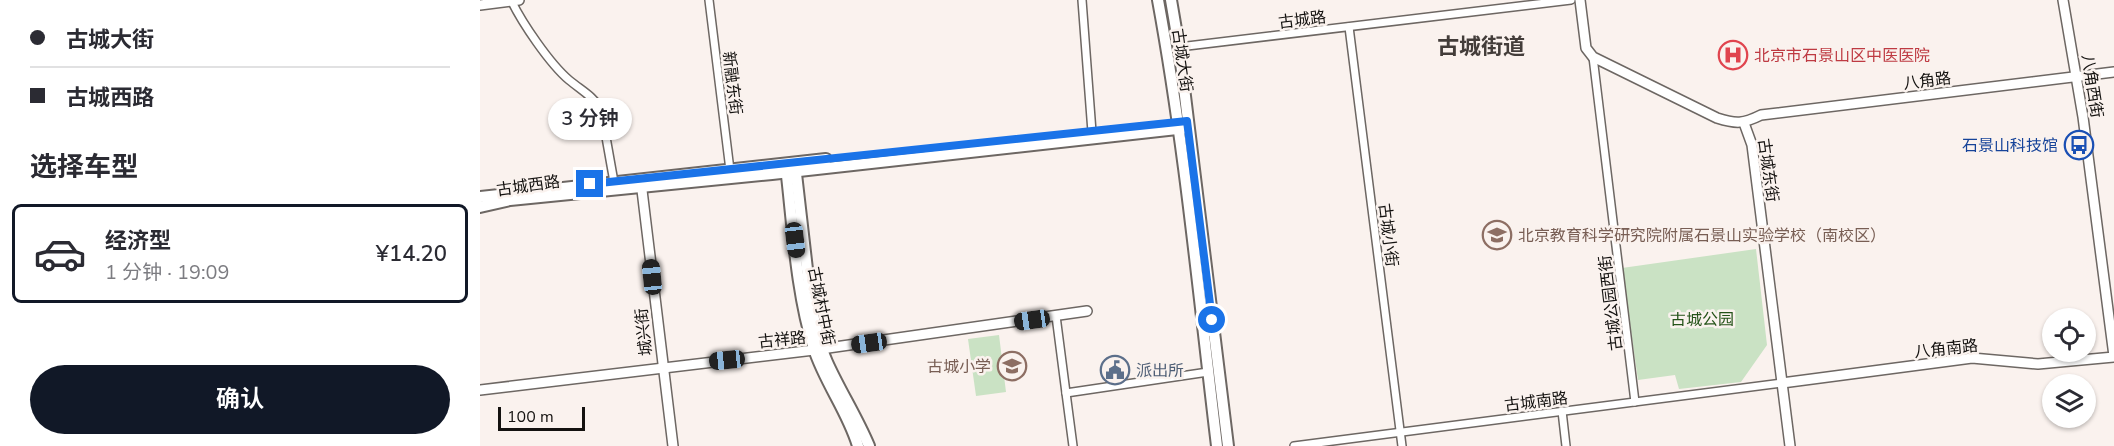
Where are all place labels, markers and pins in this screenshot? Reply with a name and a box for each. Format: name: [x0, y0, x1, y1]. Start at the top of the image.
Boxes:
hospital icon: 北京市石景山区中医医院: [1717, 39, 1749, 71]
place label: 北京市石景山区中医医院: [1754, 45, 1930, 67]
bus stop icon: 石景山科技馆: [2063, 129, 2095, 161]
place label: 石景山科技馆: [1962, 135, 2058, 157]
school or university icon: 北京教育科学研究院附属石景山实验学校（南校区）: [1481, 219, 1513, 251]
place label: 北京教育科学研究院附属石景山实验学校（南校区）: [1518, 225, 1886, 247]
school or university icon: 古城小学: [996, 350, 1028, 382]
public building icon: 派出所: [1099, 354, 1131, 386]
place label: 古城小学: [927, 356, 991, 378]
place label: 派出所: [1136, 360, 1184, 382]

